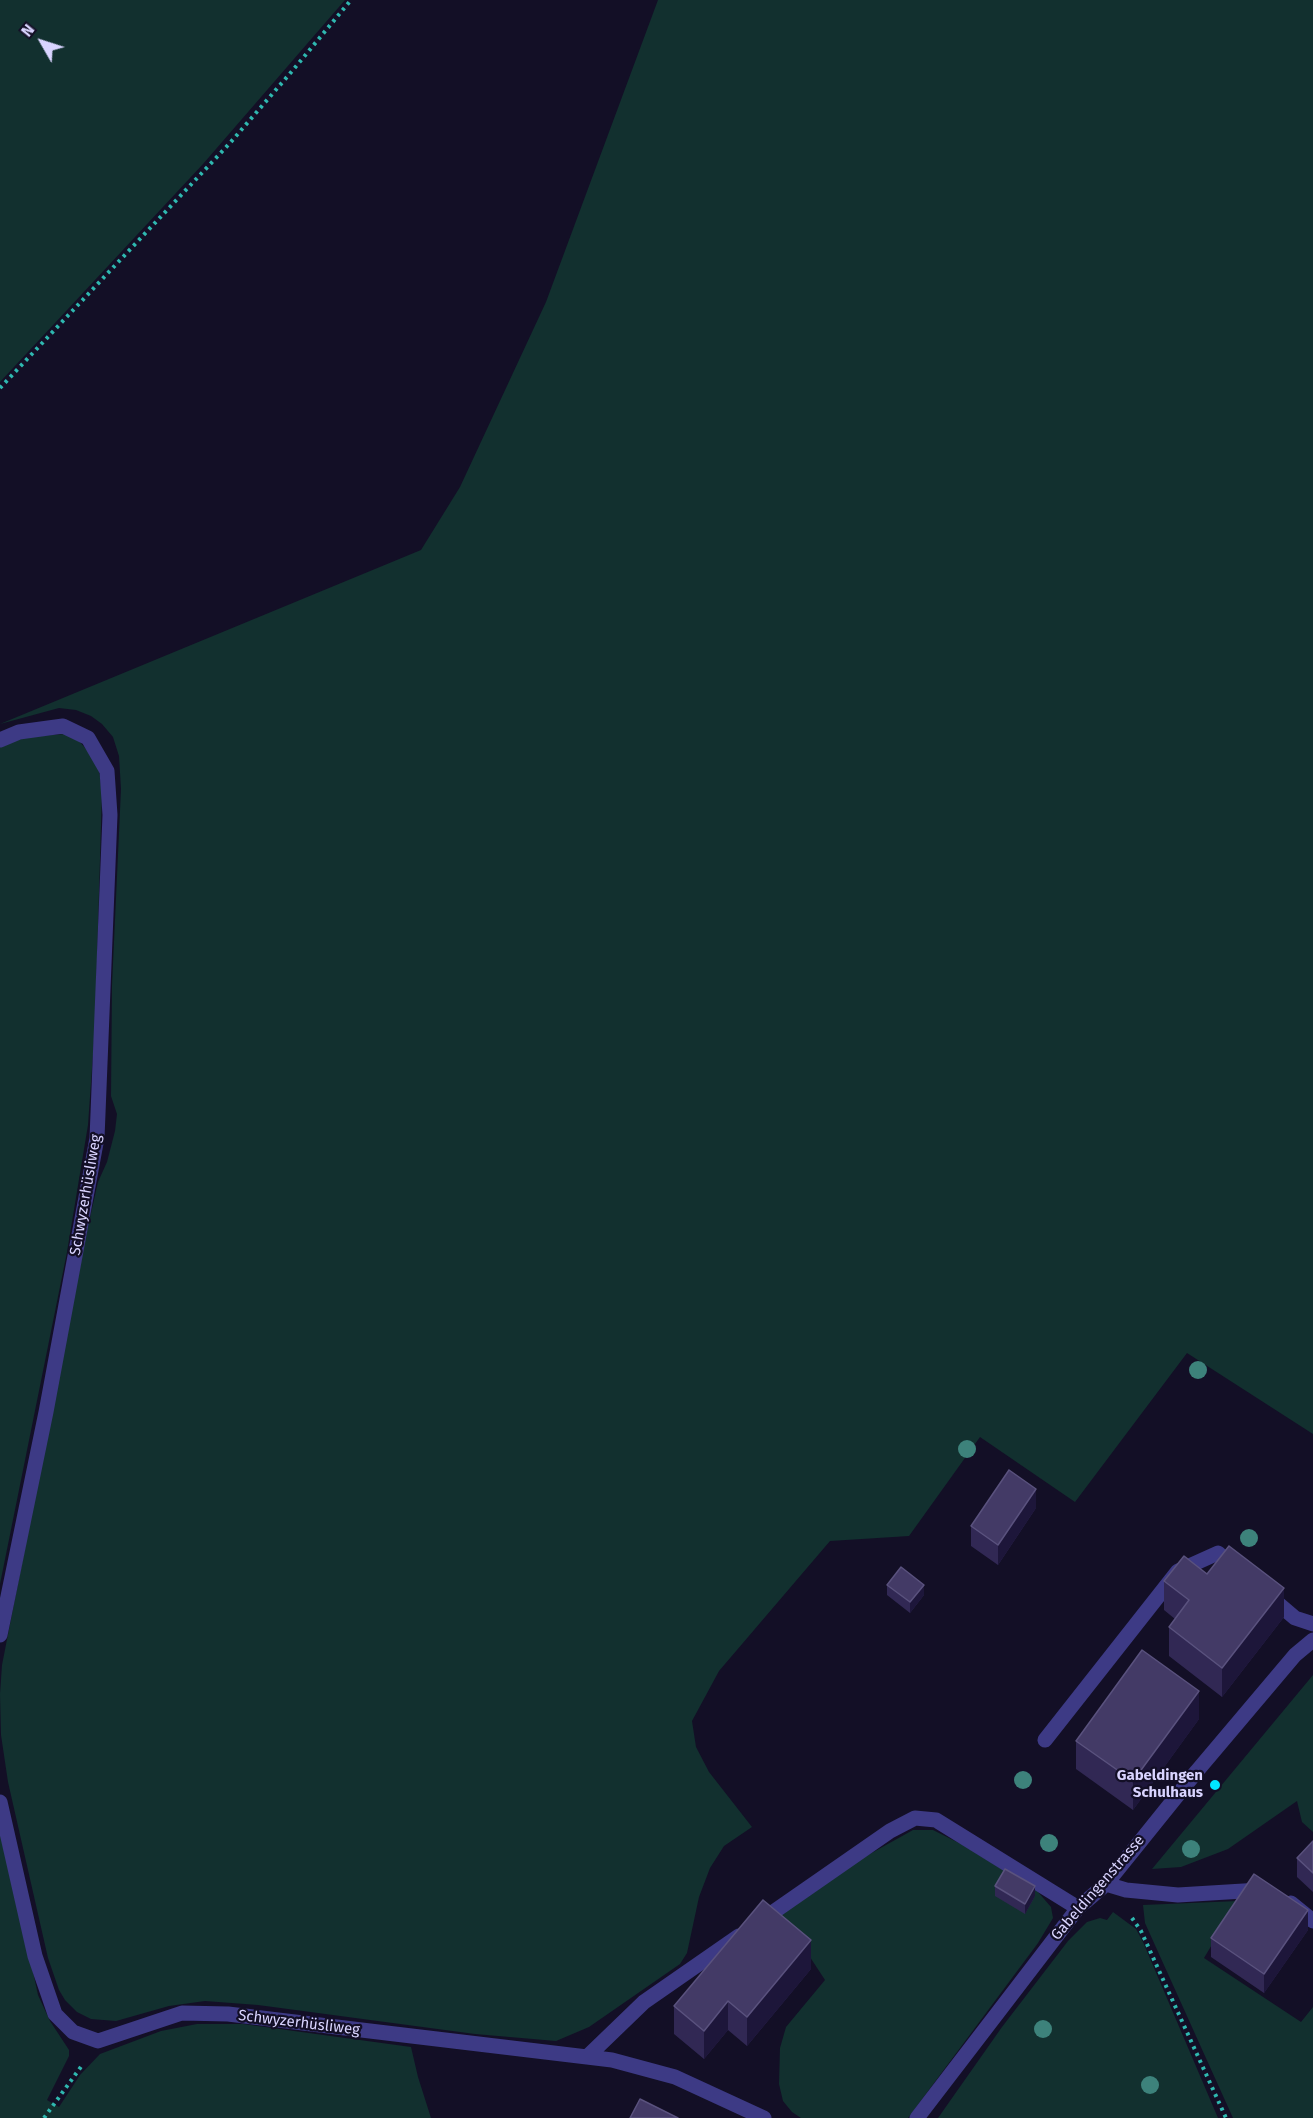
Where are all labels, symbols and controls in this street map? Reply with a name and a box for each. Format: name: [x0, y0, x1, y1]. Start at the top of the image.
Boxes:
north arrow: [12, 12, 72, 72]
text: N: [17, 20, 38, 40]
street label: Schwyzerhüsliweg: [66, 1133, 106, 1257]
place label: Gabeldingen Schulhaus: [1117, 1767, 1203, 1802]
marker: Gabeldingen Schulhaus: [1208, 1778, 1222, 1792]
street label: Gabeldingenstrasse: [1047, 1832, 1149, 1944]
street label: Schwyzerhüsliweg: [237, 2007, 361, 2039]

